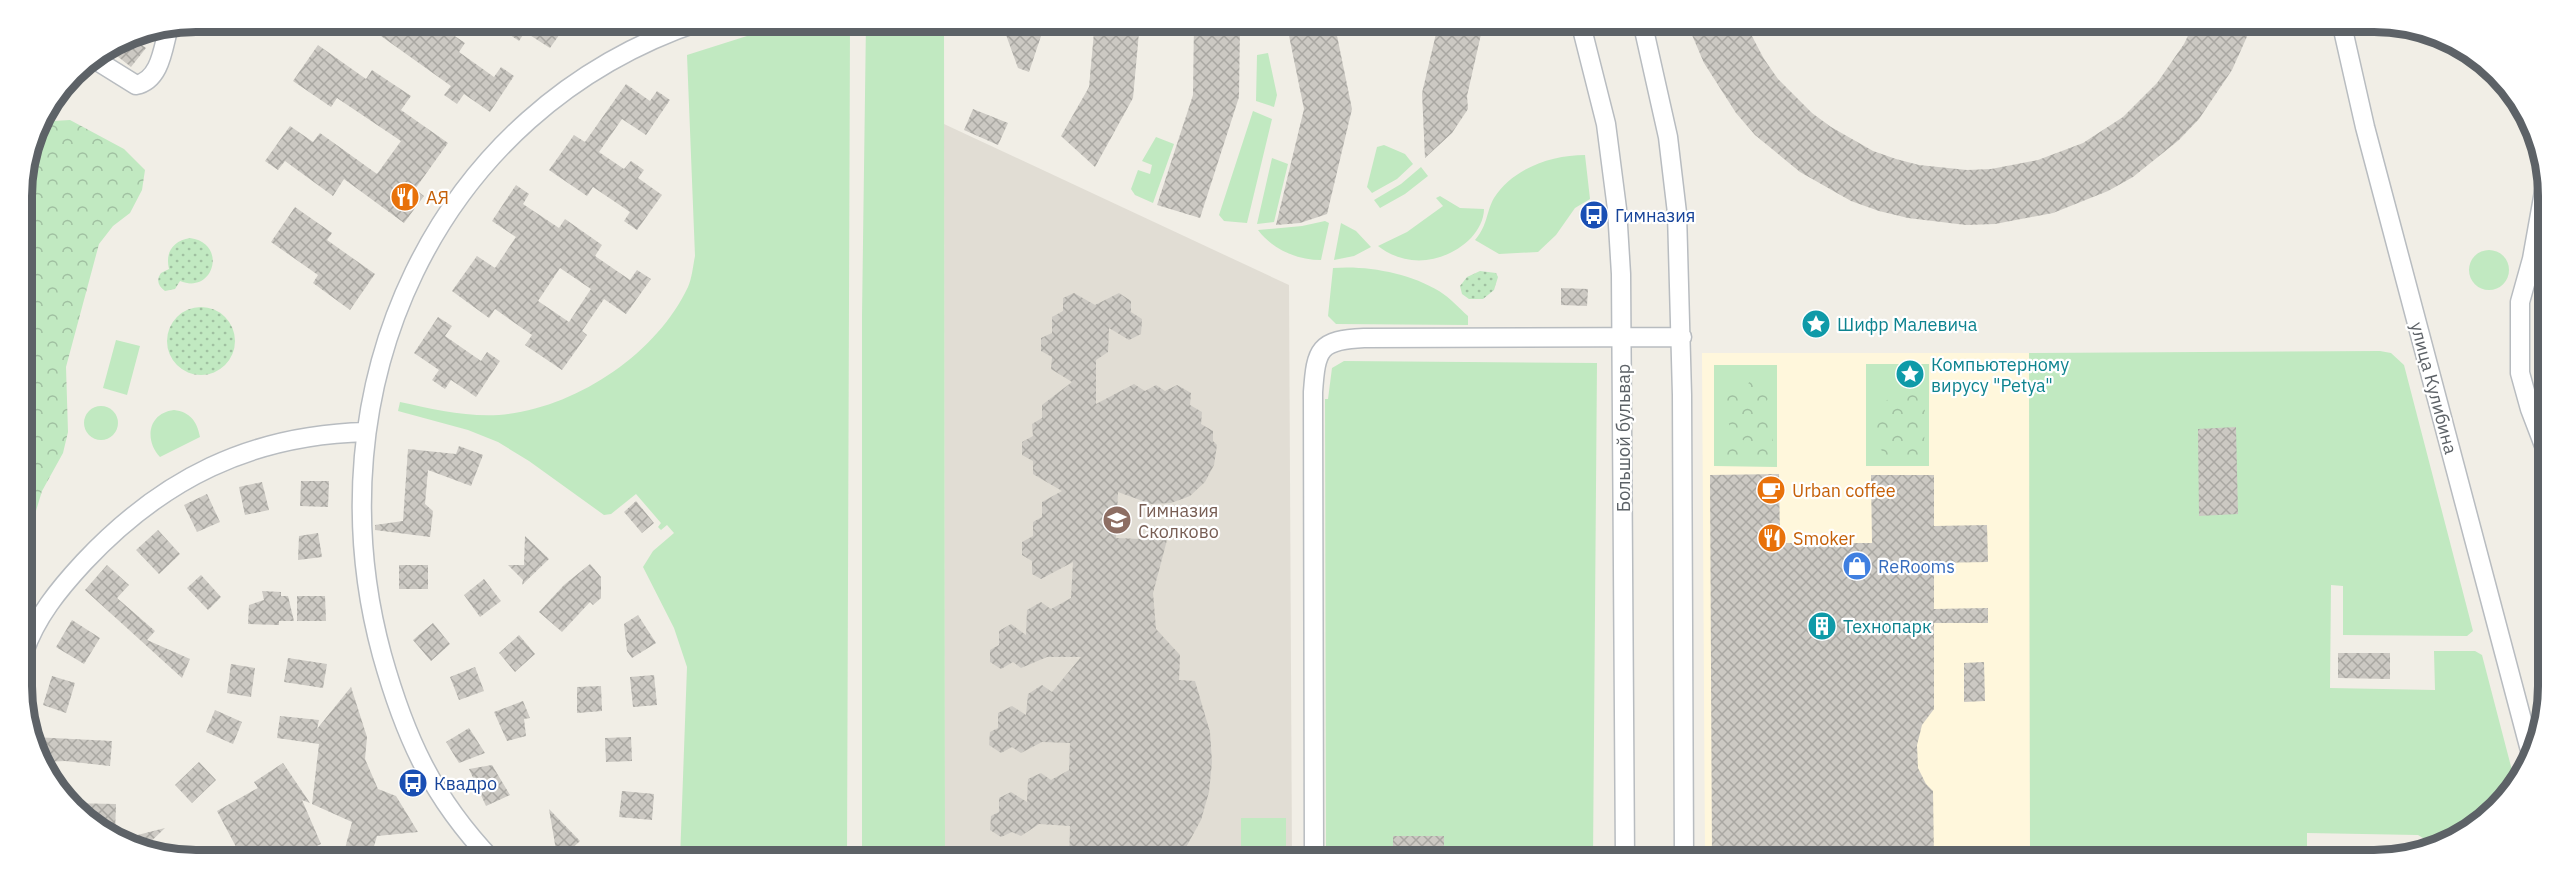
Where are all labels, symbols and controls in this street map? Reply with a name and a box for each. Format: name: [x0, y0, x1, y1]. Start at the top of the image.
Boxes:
restaurant icon: АЯ: [389, 181, 421, 213]
place label: АЯ: [426, 186, 449, 209]
bus stop icon: Гимназия: [1578, 199, 1610, 231]
place label: Гимназия: [1615, 204, 1695, 227]
place icon: Шифр Малевича: [1800, 308, 1832, 340]
place label: Шифр Малевича: [1837, 313, 1978, 336]
street label: улица Кулибина: [2405, 319, 2463, 457]
place label: Компьютерному вирусу "Petya": [1931, 353, 2069, 397]
place icon: Компьютерному вирусу "Petya": [1894, 358, 1926, 390]
street label: Большой бульвар: [1612, 364, 1635, 512]
cafe icon: Urban coffee: [1755, 474, 1787, 506]
place label: Urban coffee: [1792, 479, 1896, 502]
place label: Гимназия Сколково: [1138, 499, 1219, 543]
school or university icon: Гимназия Сколково: [1101, 504, 1133, 536]
restaurant icon: Smoker: [1756, 522, 1788, 554]
place label: Smoker: [1793, 527, 1855, 550]
shop icon: ReRooms: [1841, 550, 1873, 582]
place label: ReRooms: [1878, 555, 1955, 578]
building icon: Технопарк: [1806, 610, 1838, 642]
place label: Технопарк: [1843, 615, 1932, 638]
bus stop icon: Квадро: [397, 767, 429, 799]
place label: Квадро: [434, 772, 497, 795]

